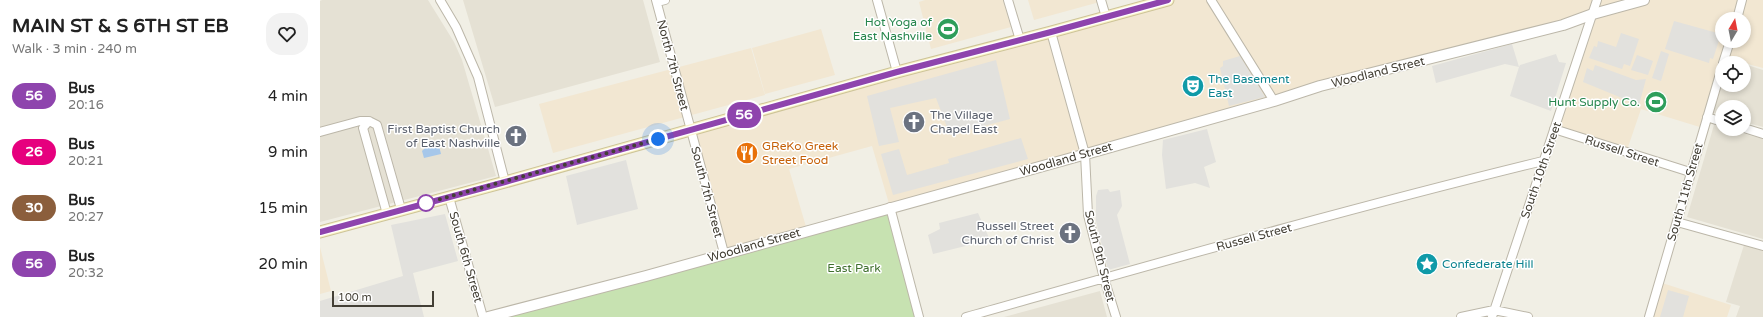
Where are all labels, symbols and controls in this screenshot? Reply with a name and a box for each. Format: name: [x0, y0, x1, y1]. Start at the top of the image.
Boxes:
north arrow: [1715, 12, 1751, 48]
map controls: [1715, 12, 1751, 136]
button: heart: [266, 13, 308, 55]
text: MAIN ST & S 6TH ST EB: [12, 15, 229, 37]
place label: Hot Yoga of East Nashville: [853, 15, 932, 43]
sports icon: Hot Yoga of East Nashville: [935, 16, 961, 42]
street label: North 7th Street: [654, 18, 692, 112]
text: Walk · 3 min · 240 m: [12, 41, 137, 57]
street label: Woodland Street: [1330, 54, 1427, 90]
button: locate: [1715, 56, 1751, 92]
place label: The Basement East: [1208, 72, 1290, 100]
theatre icon: The Basement East: [1180, 73, 1206, 99]
text: Bus: [68, 79, 95, 97]
text: 56: [25, 87, 43, 104]
text: 4 min: [268, 87, 308, 105]
sports icon: Hunt Supply Co.: [1643, 89, 1669, 115]
place label: Hunt Supply Co.: [1548, 95, 1640, 109]
text: 20:16: [68, 97, 104, 113]
button: layers: [1715, 100, 1751, 136]
line badge: 56: [726, 102, 762, 128]
text: 56: [735, 106, 753, 123]
place label: The Village Chapel East: [930, 108, 998, 136]
church icon: The Village Chapel East: [901, 109, 927, 135]
street label: South 10th Street: [1518, 119, 1564, 220]
place label: First Baptist Church of East Nashville: [387, 122, 500, 150]
church icon: First Baptist Church of East Nashville: [503, 123, 529, 149]
your location: [648, 129, 668, 149]
street label: Russell Street: [1583, 132, 1661, 170]
text: Bus: [68, 135, 95, 153]
place label: GReKo Greek Street Food: [762, 139, 839, 167]
street label: Woodland Street: [1018, 139, 1114, 179]
restaurant icon: GReKo Greek Street Food: [734, 140, 760, 166]
street label: South 11th Street: [1664, 141, 1706, 243]
text: 26: [25, 143, 43, 160]
text: 9 min: [268, 143, 308, 161]
street label: South 7th Street: [688, 145, 726, 240]
text: 20:21: [68, 153, 104, 169]
text: Bus: [68, 191, 95, 209]
unlabelled marker: [417, 194, 435, 212]
text: 30: [25, 199, 43, 216]
text: 15 min: [259, 199, 308, 217]
text: 20:27: [68, 209, 104, 225]
street label: South 9th Street: [1082, 209, 1118, 304]
street label: South 6th Street: [446, 210, 486, 304]
place label: Russell Street Church of Christ: [961, 219, 1054, 247]
church icon: Russell Street Church of Christ: [1057, 220, 1083, 246]
street label: Russell Street: [1215, 220, 1294, 254]
street label: Woodland Street: [706, 225, 802, 265]
text: Bus: [68, 247, 95, 265]
place icon: Confederate Hill: [1414, 251, 1440, 277]
text: 56: [25, 255, 43, 272]
text: 20 min: [259, 255, 308, 273]
place label: Confederate Hill: [1442, 257, 1534, 271]
park label: East Park: [827, 261, 881, 275]
text: 20:32: [68, 265, 104, 281]
scale bar: [332, 289, 434, 308]
text: 100 m: [338, 291, 372, 304]

